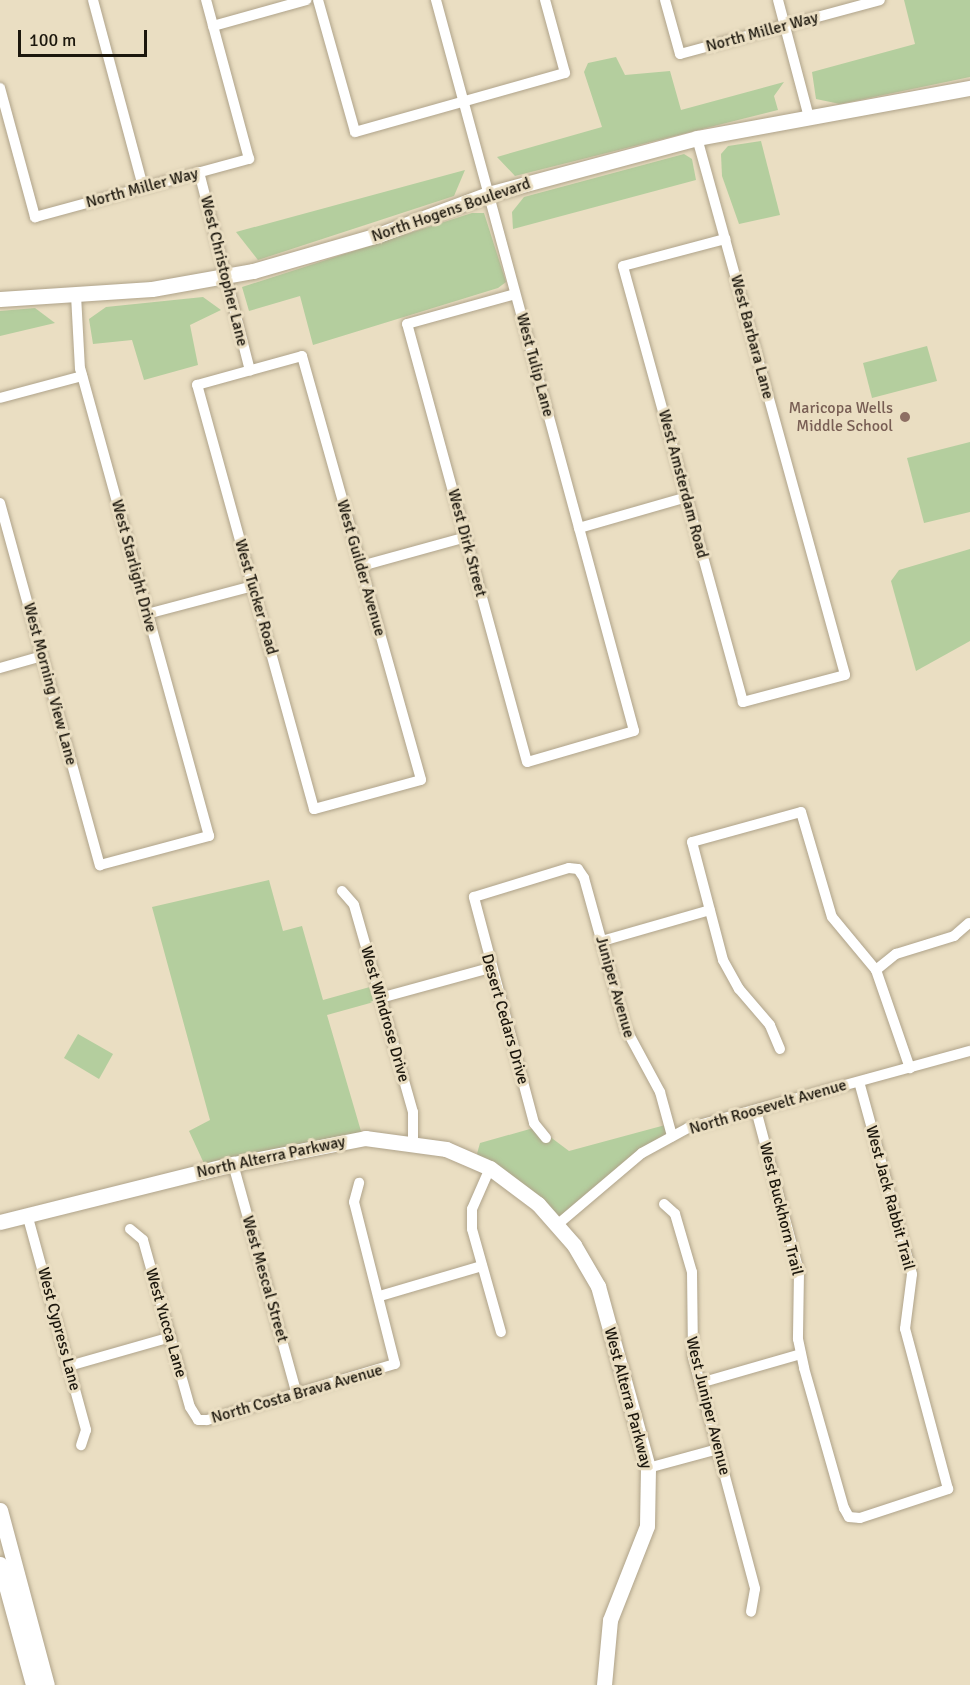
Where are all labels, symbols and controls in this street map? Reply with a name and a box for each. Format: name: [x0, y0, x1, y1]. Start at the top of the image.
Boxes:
street label: North Miller Way: [704, 8, 820, 56]
scale bar: [21, 18, 150, 56]
text: 100 m: [29, 29, 76, 51]
street label: North Miller Way: [84, 164, 200, 212]
street label: North Hogens Boulevard: [369, 174, 533, 246]
street label: West Christopher Lane: [196, 194, 252, 348]
street label: West Barbara Lane: [726, 273, 778, 401]
street label: West Tulip Lane: [512, 311, 558, 419]
place label: Maricopa Wells Middle School: [788, 398, 893, 436]
street label: West Amsterdam Road: [654, 408, 712, 560]
marker: Maricopa Wells Middle School: [898, 410, 912, 424]
street label: West Dirk Street: [443, 487, 491, 599]
street label: West Starlight Drive: [107, 498, 161, 634]
street label: West Guilder Avenue: [332, 498, 390, 638]
street label: West Tucker Road: [230, 537, 282, 657]
street label: West Morning View Lane: [19, 601, 81, 767]
street label: Juniper Avenue: [591, 934, 639, 1040]
street label: West Windrose Drive: [356, 944, 414, 1084]
street label: Desert Cedars Drive: [477, 951, 533, 1087]
street label: North Roosevelt Avenue: [687, 1075, 849, 1139]
street label: West Jack Rabbit Trail: [861, 1124, 919, 1272]
street label: North Alterra Parkway: [195, 1132, 347, 1182]
street label: West Buckhorn Trail: [755, 1141, 807, 1277]
street label: West Mescal Street: [238, 1214, 292, 1344]
street label: West Cypress Lane: [33, 1265, 85, 1393]
street label: West Yucca Lane: [141, 1266, 191, 1380]
street label: West Alterra Parkway: [600, 1325, 656, 1471]
street label: West Juniper Avenue: [682, 1335, 734, 1477]
street label: North Costa Brava Avenue: [209, 1360, 385, 1428]

